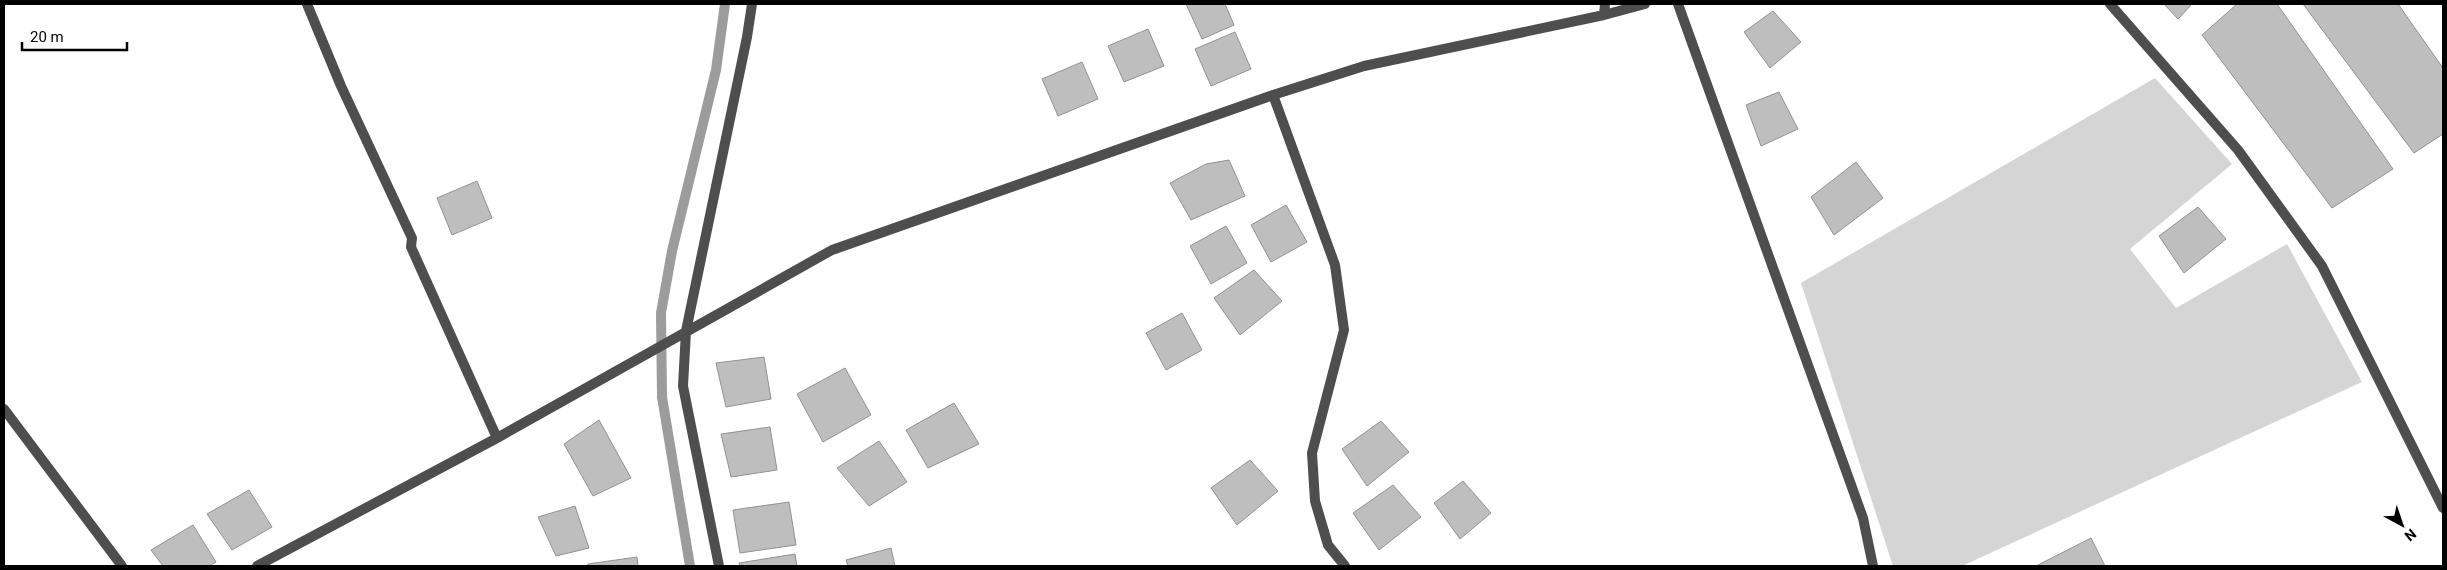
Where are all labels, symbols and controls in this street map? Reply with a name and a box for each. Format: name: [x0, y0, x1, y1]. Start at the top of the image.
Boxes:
scale bar: [22, 20, 128, 52]
text: 20 m: [30, 28, 64, 46]
north arrow: [2377, 500, 2427, 550]
text: N: [2401, 526, 2419, 544]

